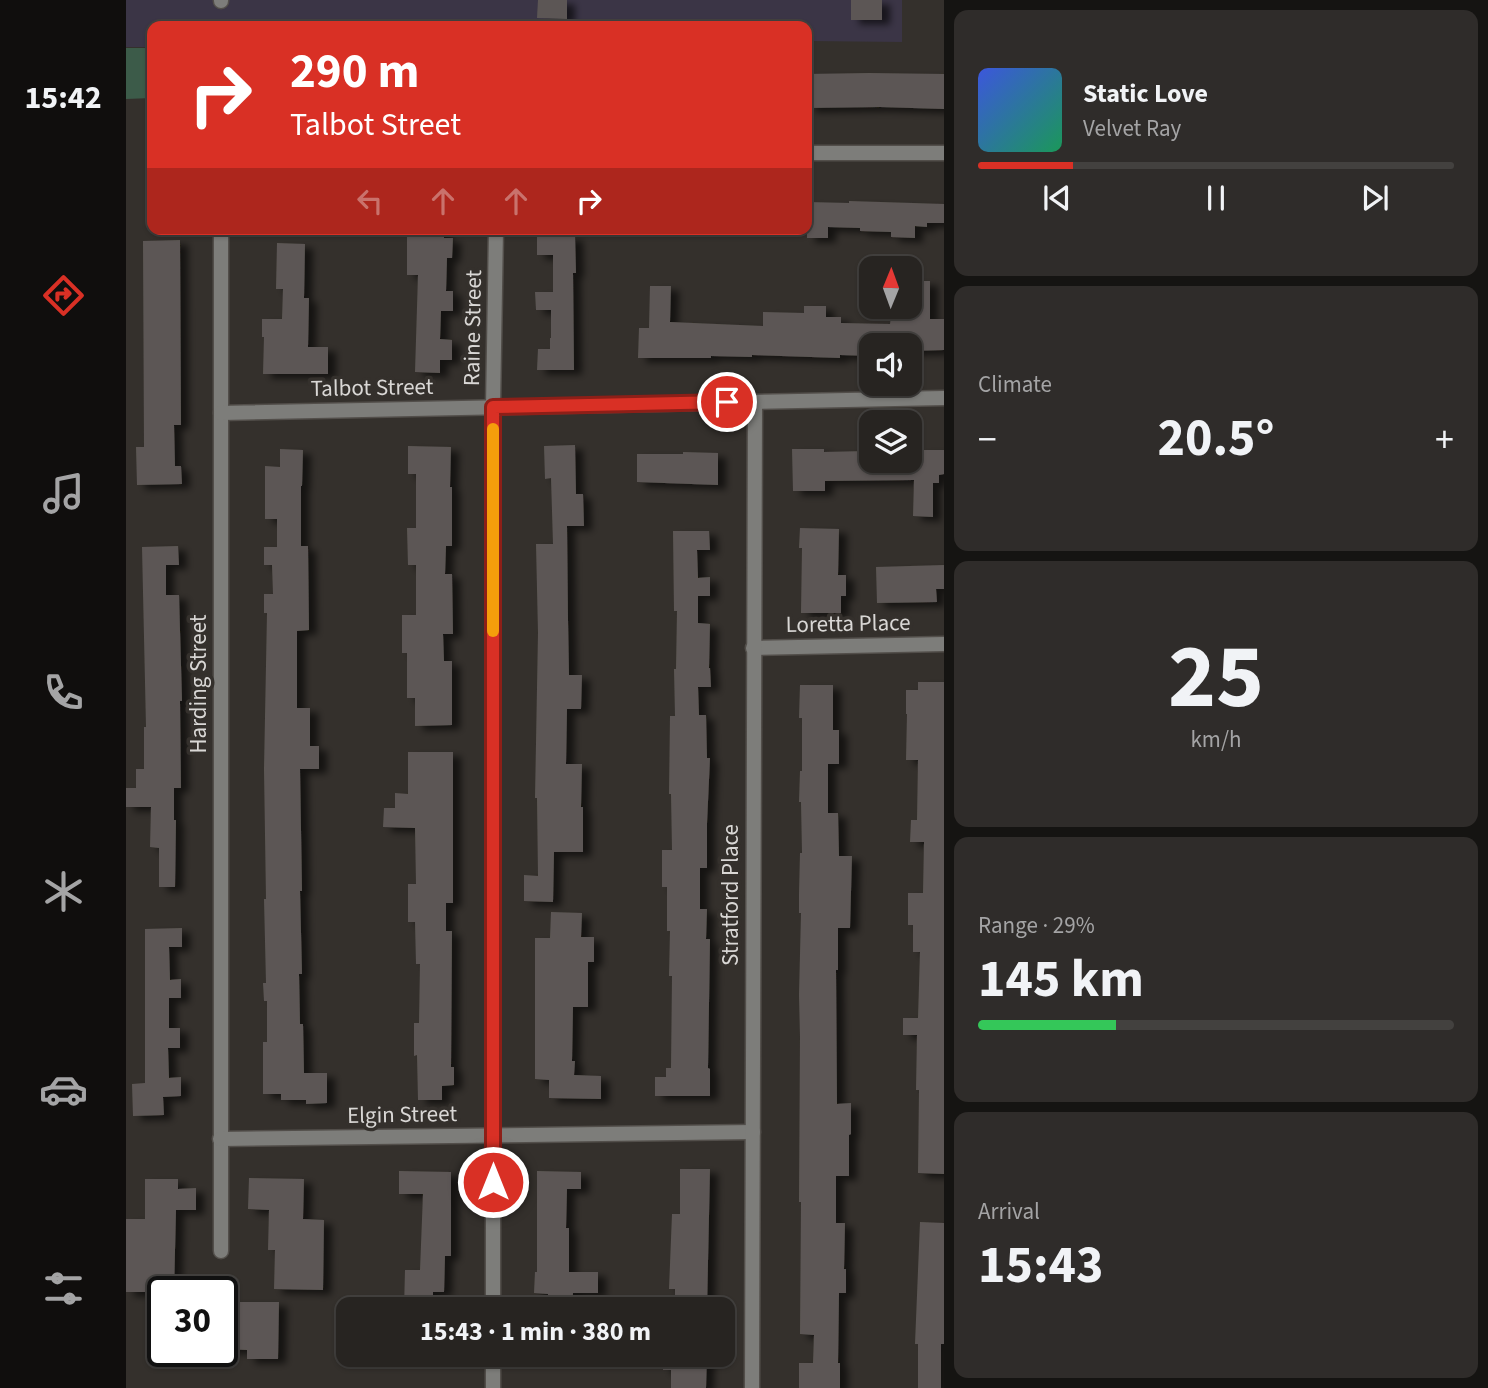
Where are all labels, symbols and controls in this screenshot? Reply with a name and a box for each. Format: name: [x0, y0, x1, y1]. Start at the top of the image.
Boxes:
text: 290 m: [290, 37, 419, 107]
icon: right: [175, 49, 266, 140]
text: 15:42: [24, 75, 102, 121]
text: Static Love: [1083, 75, 1208, 112]
text: Talbot Street: [290, 102, 461, 148]
text: Velvet Ray: [1083, 112, 1181, 145]
icon: previous: [1038, 179, 1076, 217]
icon: pause: [1197, 179, 1235, 217]
icon: next: [1356, 179, 1394, 217]
icon: left: [351, 182, 389, 220]
icon: ahead: [424, 182, 462, 220]
icon: ahead: [497, 182, 535, 220]
icon: right: [570, 182, 608, 220]
north arrow: [859, 256, 922, 318]
map controls: [859, 256, 922, 473]
street label: Raine Street: [455, 269, 490, 387]
icon: directions: [39, 271, 88, 320]
button: sound: [859, 333, 922, 396]
text: Climate: [978, 368, 1052, 401]
street label: Talbot Street: [310, 370, 434, 405]
pin: [697, 372, 757, 432]
icon: arrive: [708, 383, 746, 421]
text: 20.5°: [1158, 402, 1274, 476]
button: layers: [859, 410, 922, 473]
text: −: [978, 413, 997, 467]
text: +: [1435, 413, 1454, 467]
icon: music: [39, 469, 88, 518]
street label: Loretta Place: [785, 606, 911, 641]
text: 25: [1168, 613, 1264, 742]
street label: Harding Street: [182, 614, 215, 754]
icon: phone: [39, 668, 88, 717]
text: km/h: [1190, 723, 1242, 756]
street label: Stratford Place: [714, 824, 747, 966]
icon: climate: [39, 867, 88, 916]
text: Range · 29%: [978, 909, 1095, 942]
text: 145 km: [978, 943, 1144, 1017]
icon: car: [39, 1065, 88, 1114]
street label: Elgin Street: [347, 1097, 458, 1132]
position arrow: [456, 1145, 530, 1219]
text: Arrival: [978, 1195, 1040, 1228]
text: 15:43: [978, 1229, 1103, 1303]
icon: filters: [39, 1264, 88, 1313]
speed limit sign: 30: [147, 1276, 238, 1367]
text: 15:43 · 1 min · 380 m: [420, 1313, 651, 1350]

